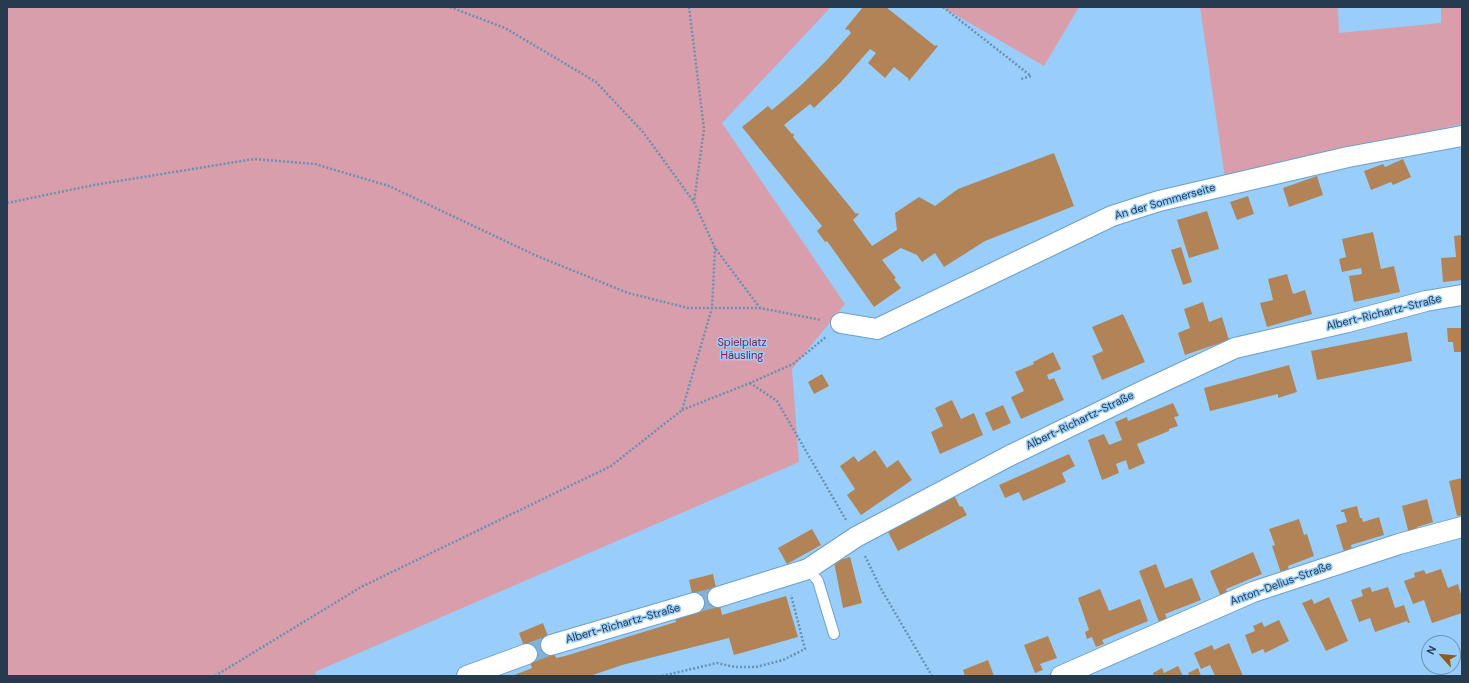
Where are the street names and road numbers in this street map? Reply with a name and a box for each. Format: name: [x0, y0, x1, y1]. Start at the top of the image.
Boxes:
street label: An der Sommerseite: [1113, 181, 1217, 223]
street label: Albert-Richartz-Straße: [1325, 292, 1443, 334]
street label: Albert-Richartz-Straße: [1024, 389, 1136, 453]
street label: Anton-Delius-Straße: [1228, 559, 1334, 609]
street label: Albert-Richartz-Straße: [564, 601, 682, 647]

